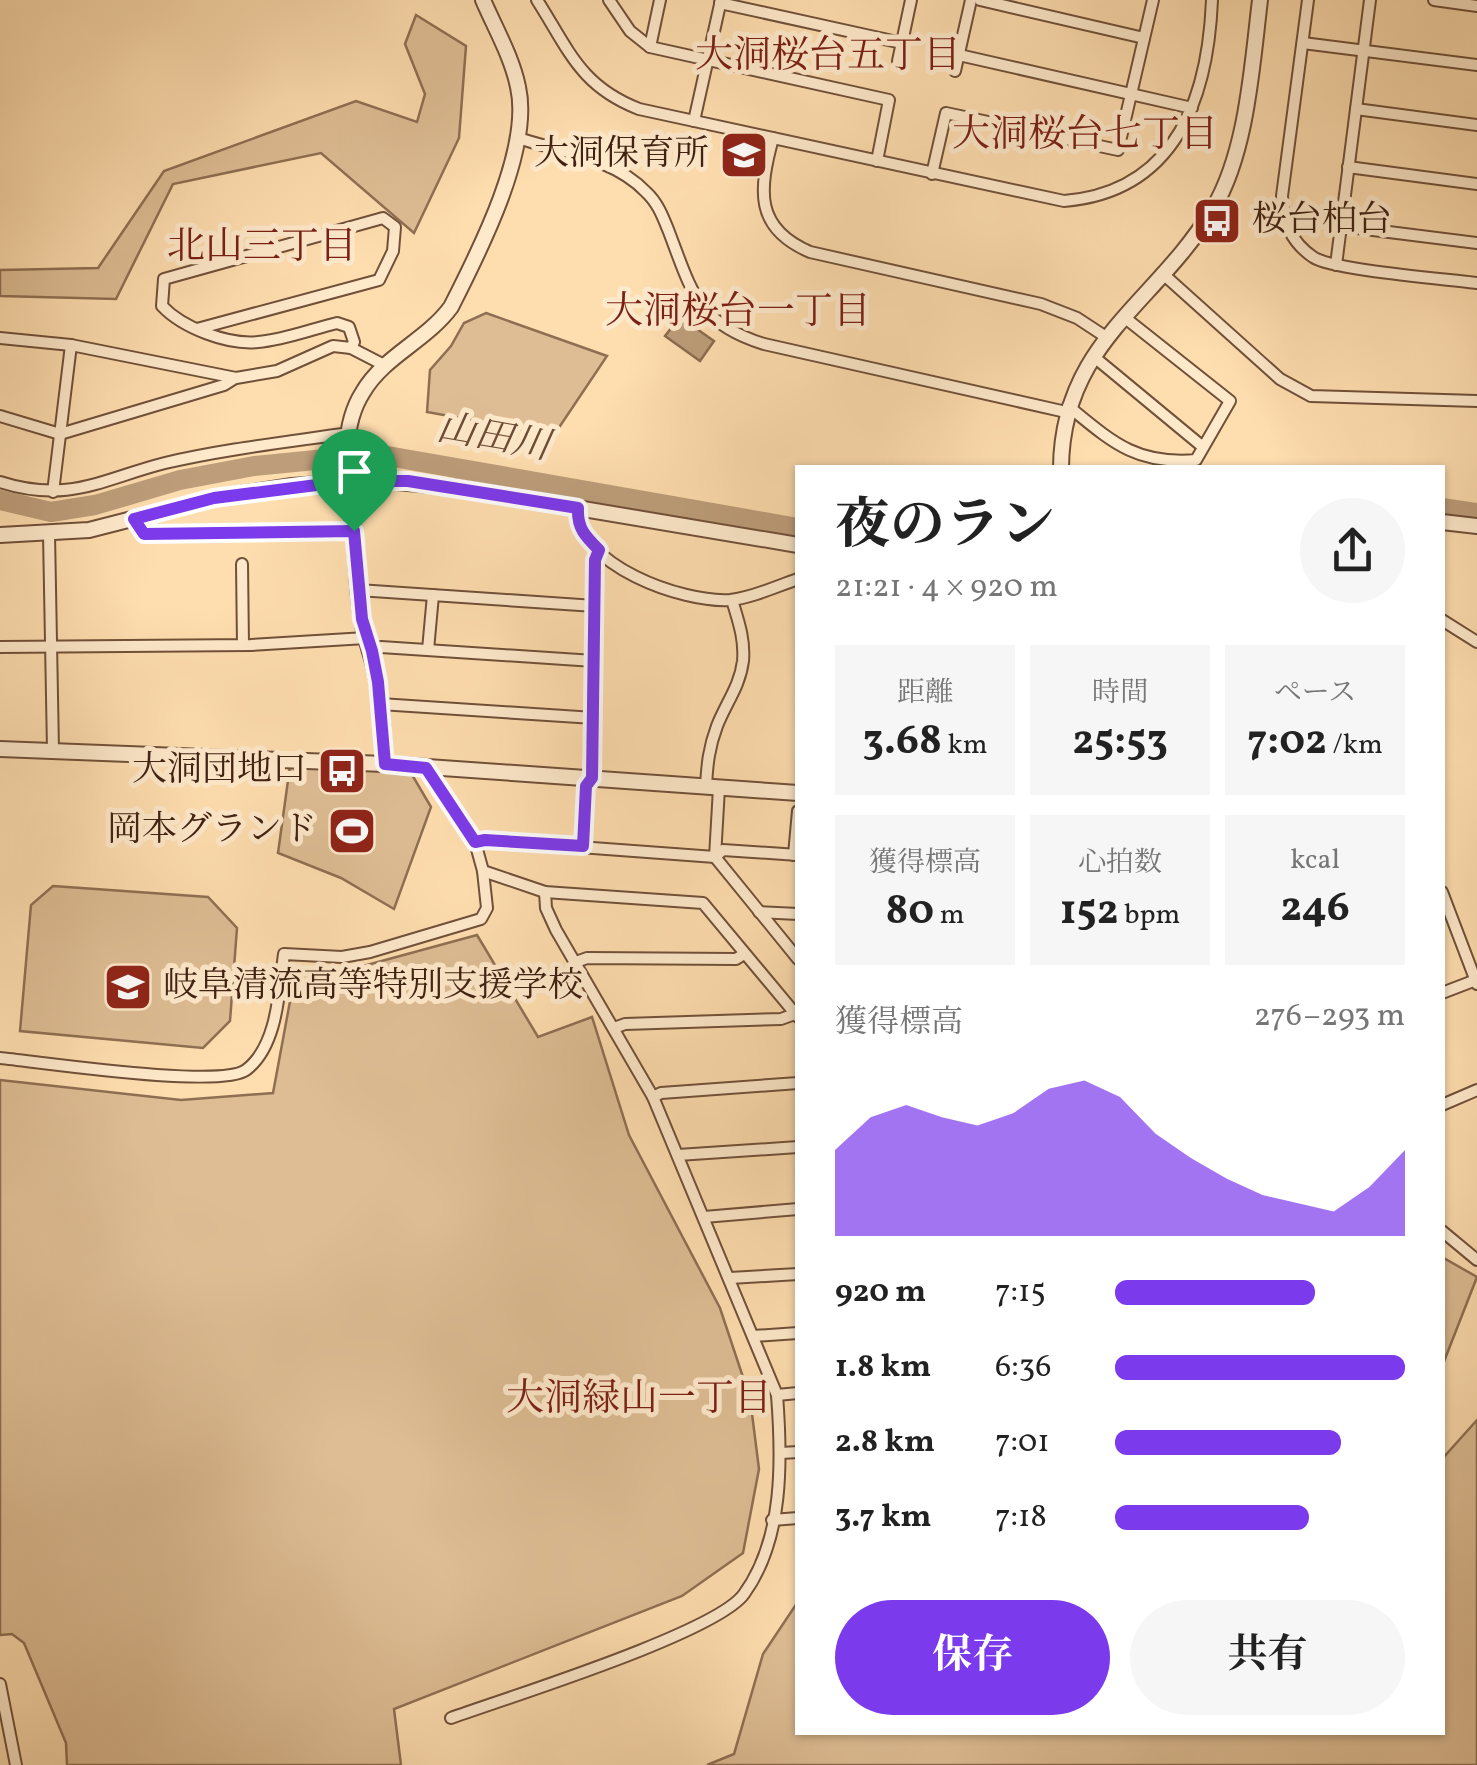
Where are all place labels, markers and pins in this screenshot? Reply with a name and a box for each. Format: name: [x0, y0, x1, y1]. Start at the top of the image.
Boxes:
school or university icon: 大洞保育所: [718, 129, 770, 181]
place label: 大洞保育所: [534, 131, 709, 179]
bus stop icon: 桜台柏台: [1191, 195, 1243, 247]
place label: 桜台柏台: [1252, 197, 1392, 245]
pin: [312, 429, 397, 532]
bus stop icon: 大洞団地口: [316, 745, 368, 797]
place label: 大洞団地口: [132, 747, 307, 795]
sports icon: 岡本グランド: [326, 805, 378, 857]
place label: 岡本グランド: [107, 807, 317, 855]
school or university icon: 岐阜清流高等特別支援学校: [102, 961, 154, 1013]
place label: 岐阜清流高等特別支援学校: [163, 963, 583, 1011]

